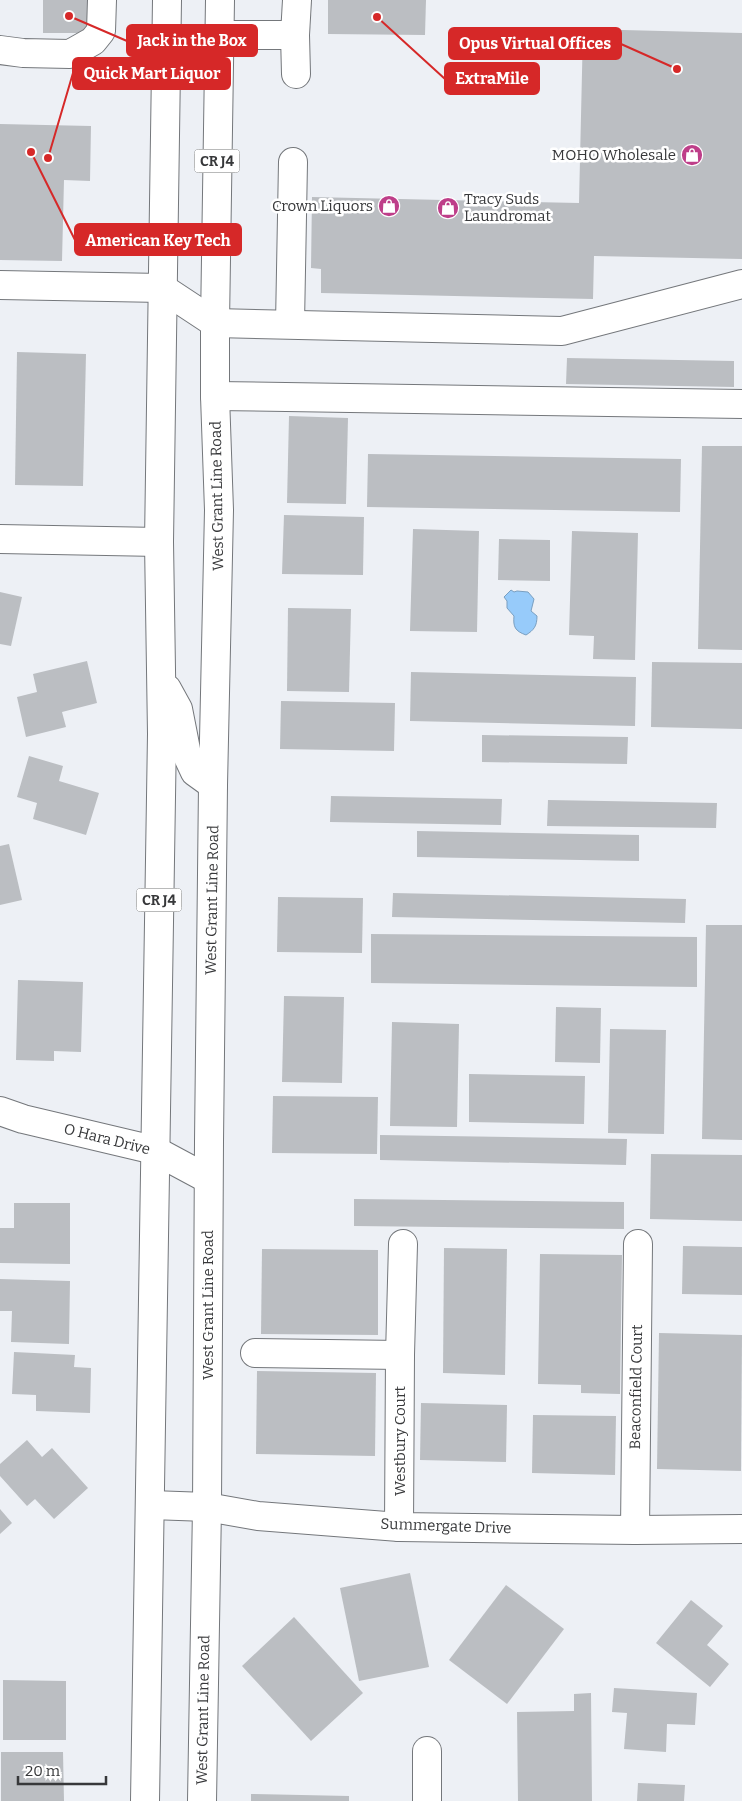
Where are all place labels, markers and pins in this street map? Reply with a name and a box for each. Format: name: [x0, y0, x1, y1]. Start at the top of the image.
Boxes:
callout: Jack in the Box: [127, 25, 257, 56]
callout: Opus Virtual Offices: [449, 28, 621, 59]
callout: Quick Mart Liquor: [73, 58, 230, 89]
callout: ExtraMile: [445, 63, 539, 94]
shop icon: MOHO Wholesale: [680, 143, 704, 167]
place label: MOHO Wholesale: [552, 146, 676, 164]
place label: Tracy Suds Laundromat: [464, 190, 551, 225]
shop icon: Crown Liquors: [377, 194, 401, 218]
shop icon: Tracy Suds Laundromat: [436, 196, 460, 220]
place label: Crown Liquors: [272, 197, 373, 215]
callout: American Key Tech: [75, 224, 241, 255]

